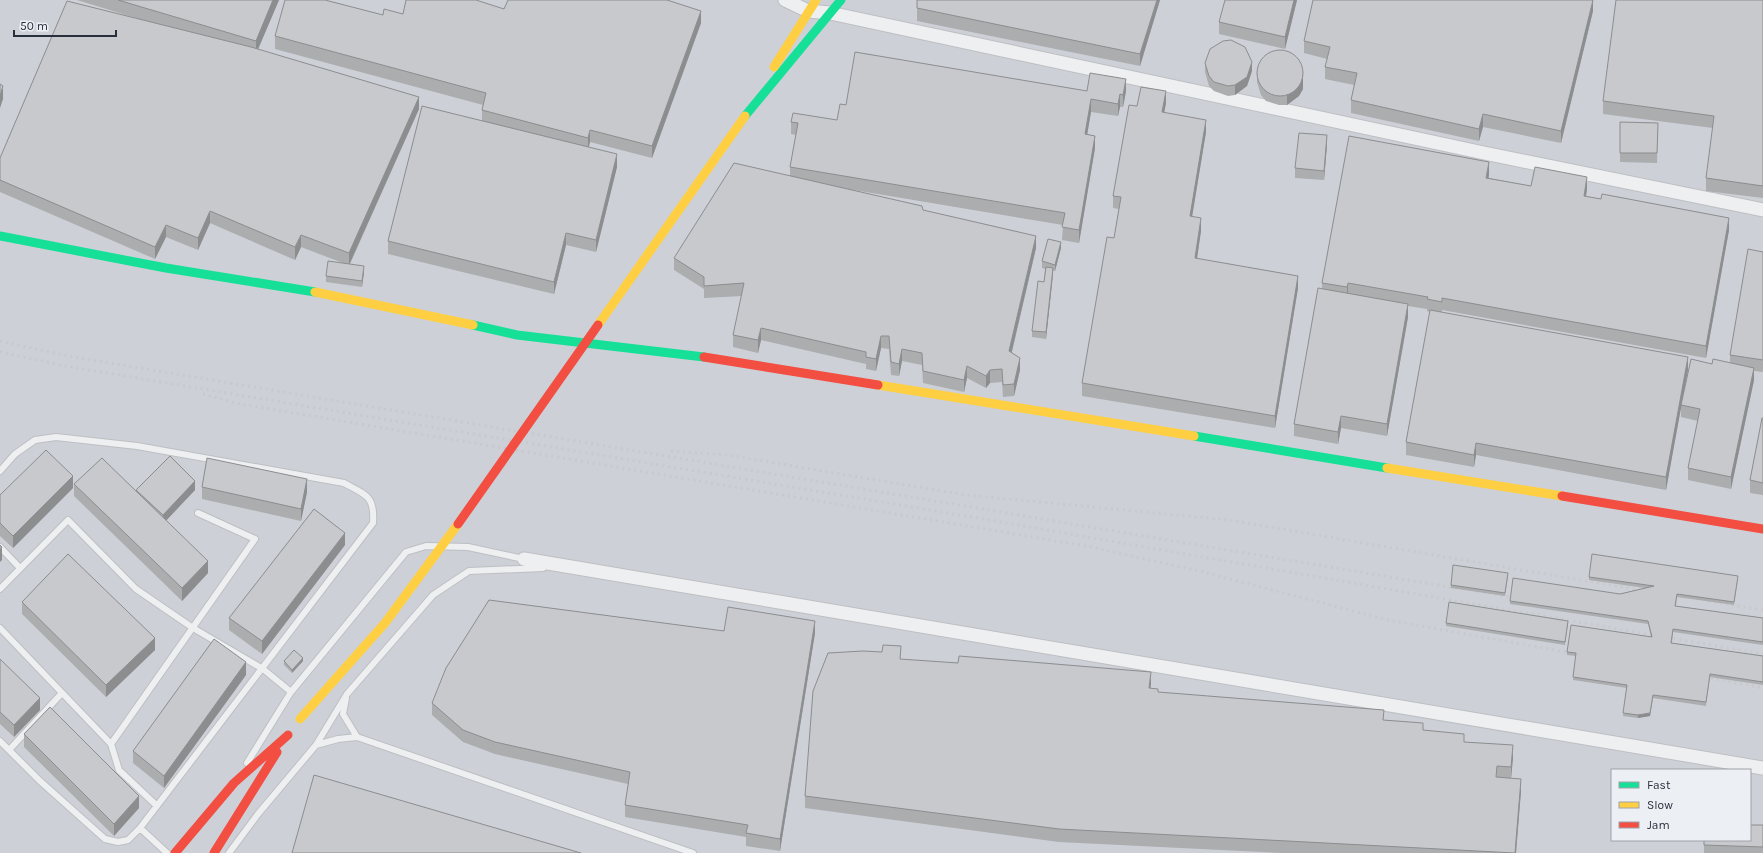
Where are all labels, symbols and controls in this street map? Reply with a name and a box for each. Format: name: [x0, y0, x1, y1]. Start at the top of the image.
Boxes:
scale bar: [14, 12, 116, 38]
text: 50 m: [20, 19, 48, 33]
legend: [1611, 769, 1751, 841]
text: Fast: [1647, 778, 1671, 792]
text: Slow: [1647, 798, 1673, 812]
text: Jam: [1647, 818, 1670, 832]

